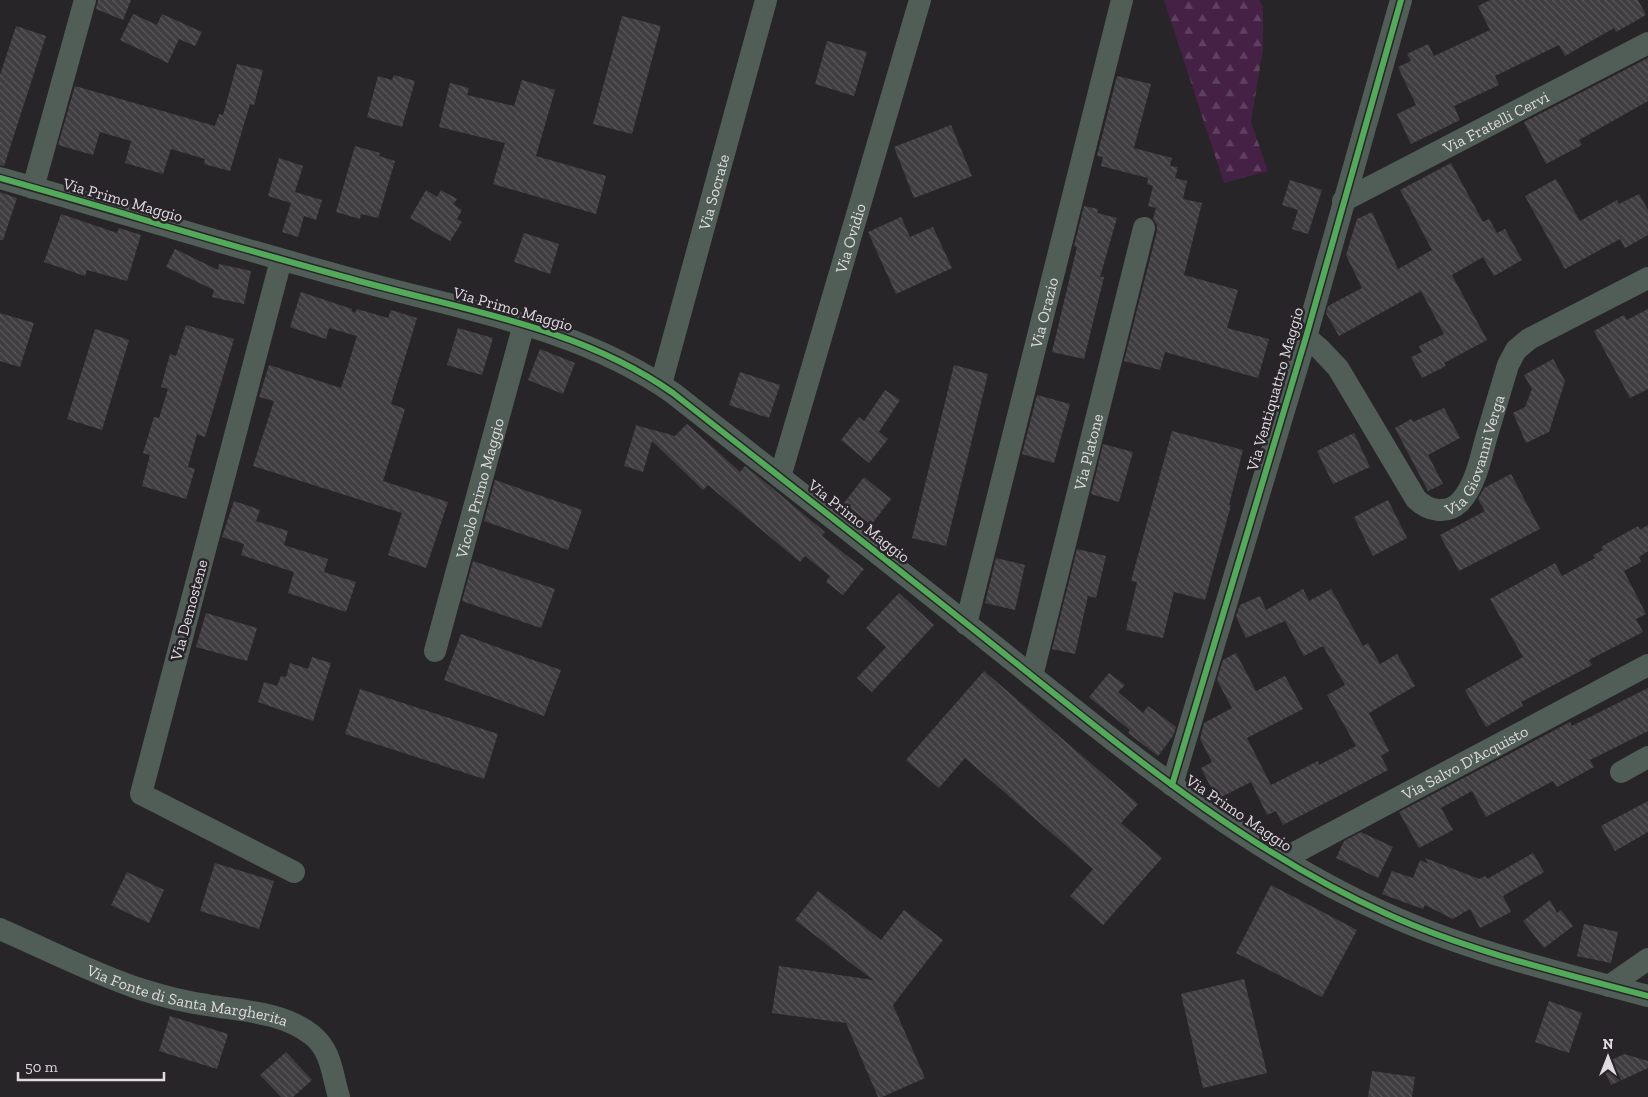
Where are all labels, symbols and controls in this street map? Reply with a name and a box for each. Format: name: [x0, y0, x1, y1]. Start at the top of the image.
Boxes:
street label: Via Fratelli Cervi: [1439, 86, 1552, 158]
street label: Via Socrate: [694, 152, 733, 233]
street label: Via Primo Maggio: [60, 174, 185, 226]
street label: Via Ovidio: [831, 201, 869, 276]
street label: Via Orazio: [1026, 275, 1062, 351]
street label: Via Primo Maggio: [450, 283, 575, 335]
street label: Via Ventiquattro Maggio: [1242, 305, 1307, 474]
street label: Via Giovanni Verga: [1441, 392, 1508, 519]
street label: Via Platone: [1069, 412, 1107, 493]
street label: Vicolo Primo Maggio: [451, 416, 508, 561]
street label: Via Primo Maggio: [804, 475, 914, 567]
street label: Via Demostene: [166, 557, 212, 664]
street label: Via Salvo D'Acquisto: [1398, 721, 1531, 804]
street label: Via Primo Maggio: [1182, 770, 1296, 855]
street label: Via Fonte di Santa Margherita: [83, 960, 291, 1030]
north arrow: [1583, 1032, 1633, 1082]
text: N: [1603, 1036, 1614, 1053]
scale bar: [18, 1050, 164, 1082]
text: 50 m: [25, 1058, 58, 1076]

